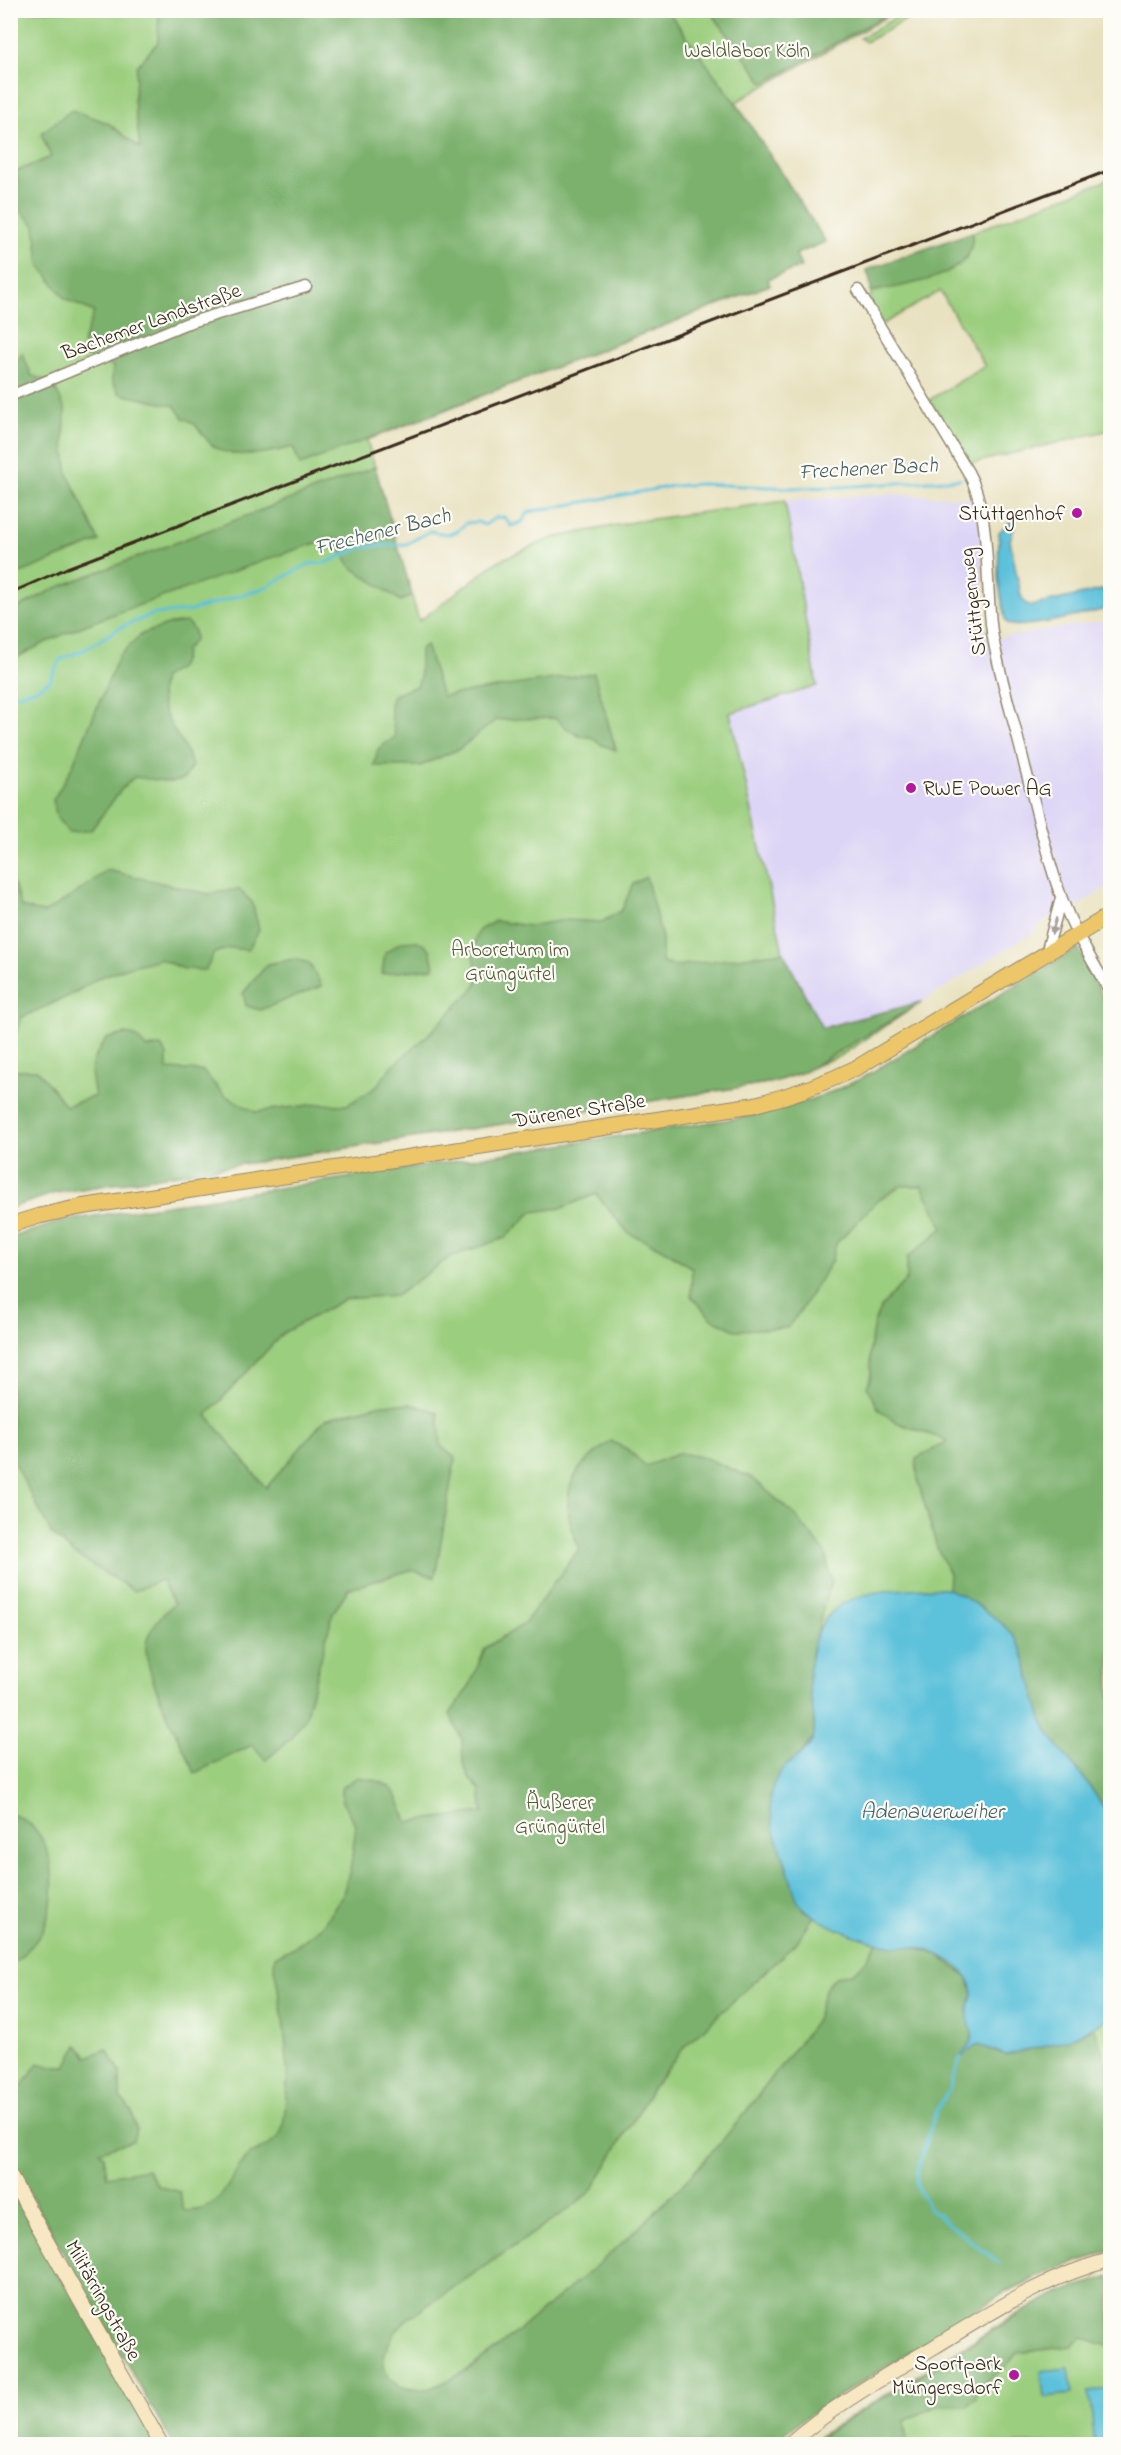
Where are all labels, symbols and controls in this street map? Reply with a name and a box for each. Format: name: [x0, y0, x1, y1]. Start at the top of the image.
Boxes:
park label: Waldlabor Köln: [684, 37, 810, 67]
street label: Bachemer Landstraße: [57, 276, 246, 370]
water label: Frechener Bach: [798, 450, 939, 490]
water label: Frechener Bach: [311, 500, 455, 565]
place label: Stüttgenhof: [959, 500, 1065, 532]
marker: Stüttgenhof: [1070, 506, 1084, 520]
street label: Stüttgenweg: [952, 546, 997, 657]
place label: RWE Power AG: [923, 775, 1052, 805]
marker: RWE Power AG: [904, 781, 918, 795]
one-way arrow: [1049, 917, 1058, 935]
park label: Arboretum im Grüngürtel: [451, 936, 569, 992]
street label: Dürener Straße: [510, 1087, 648, 1137]
park label: Äußerer Grüngürtel: [515, 1789, 605, 1845]
water label: Adenauerweiher: [860, 1797, 1007, 1829]
street label: Militärringstraße: [55, 2235, 148, 2368]
place label: Sportpark Müngersdorf: [892, 2350, 1003, 2406]
marker: Sportpark Müngersdorf: [1007, 2368, 1021, 2382]

